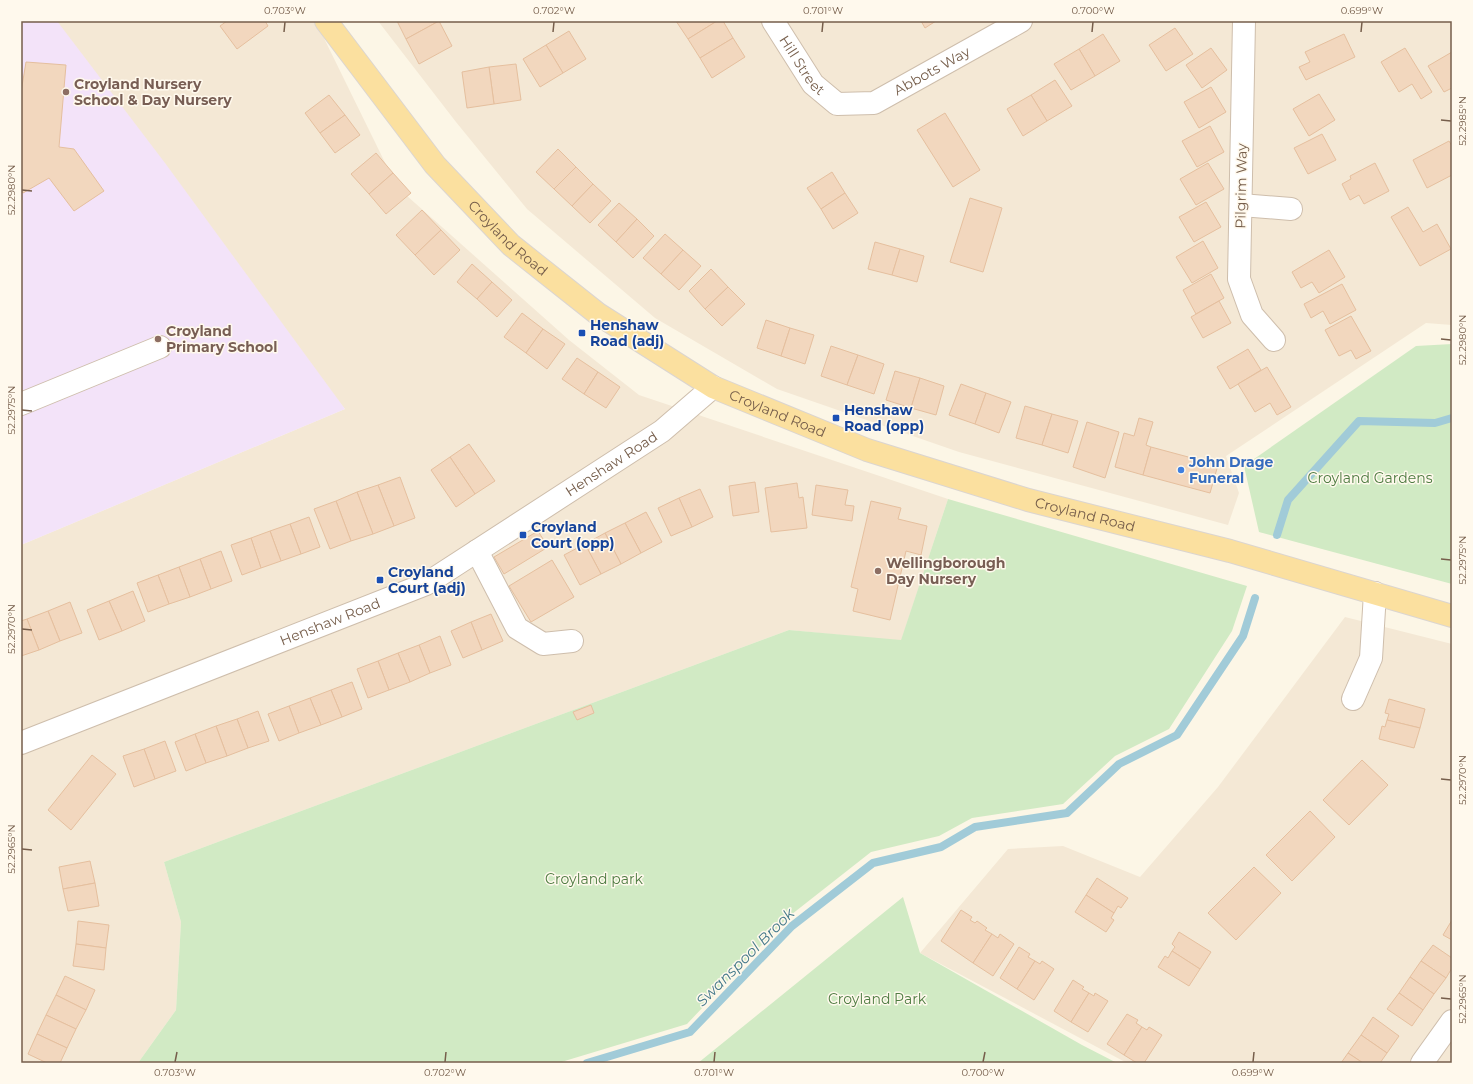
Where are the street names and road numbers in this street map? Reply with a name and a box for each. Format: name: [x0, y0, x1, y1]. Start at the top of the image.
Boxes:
street label: Hill Street: [775, 32, 829, 99]
street label: Abbots Way: [890, 42, 973, 99]
street label: Pilgrim Way: [1231, 143, 1251, 229]
street label: Croyland Road: [464, 196, 551, 280]
street label: Croyland Road: [727, 386, 829, 441]
street label: Henshaw Road: [562, 427, 661, 500]
street label: Croyland Road: [1033, 493, 1137, 536]
street label: Henshaw Road: [277, 594, 383, 649]

